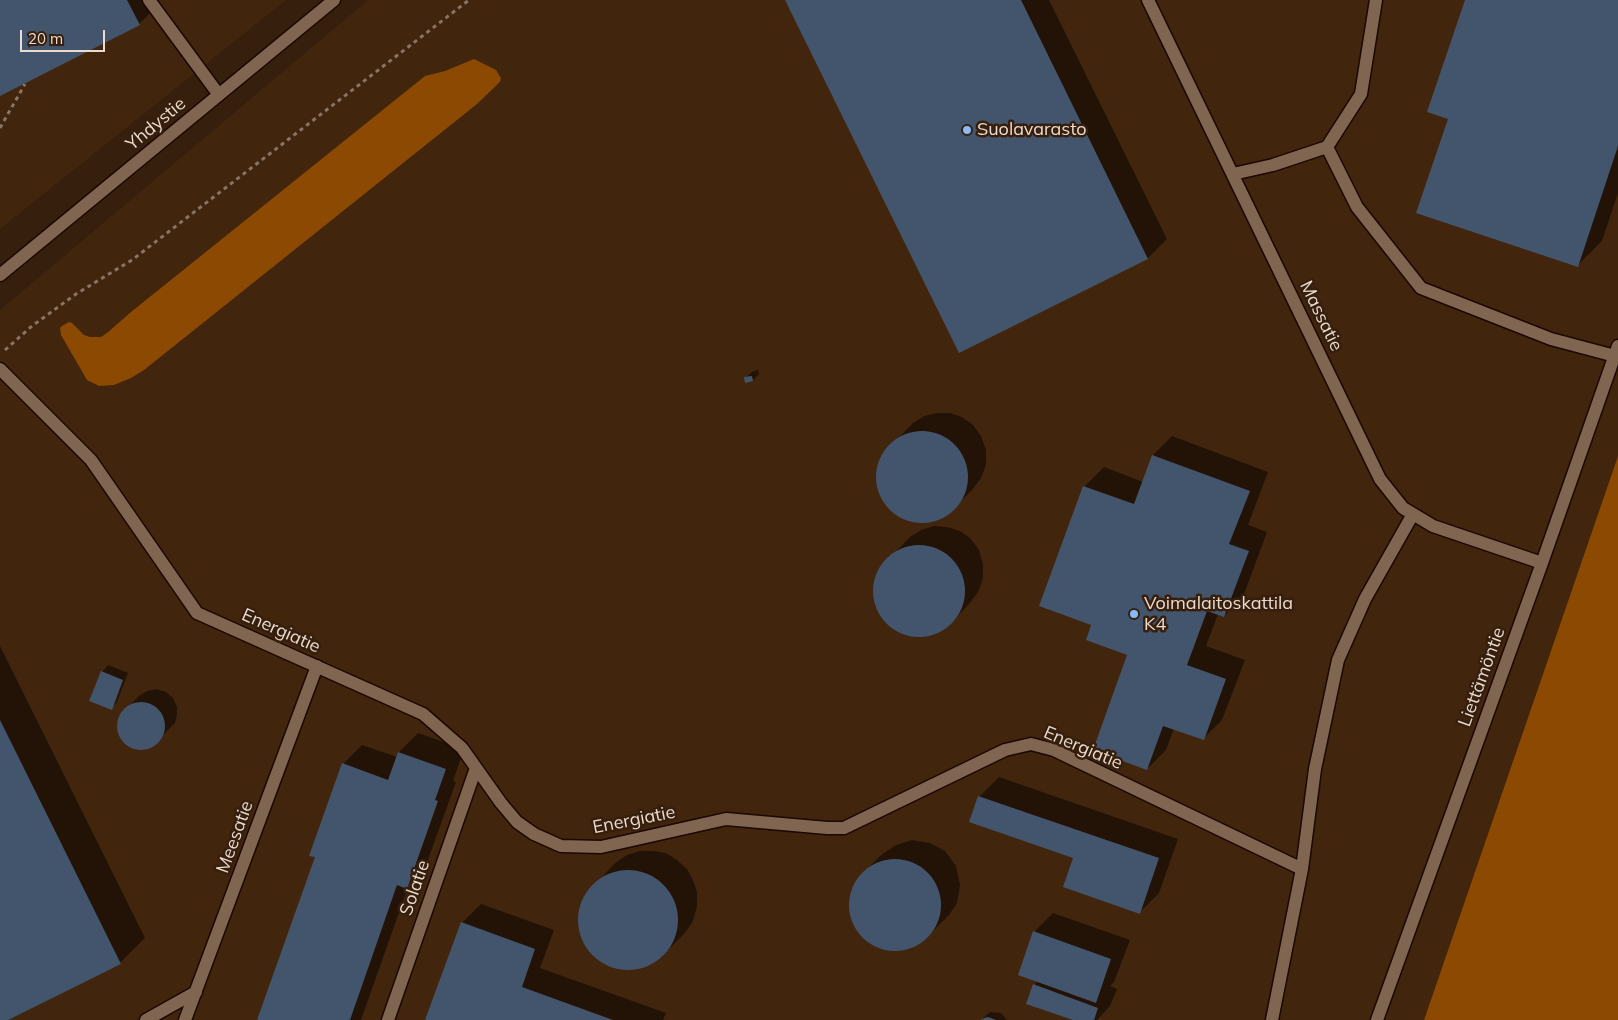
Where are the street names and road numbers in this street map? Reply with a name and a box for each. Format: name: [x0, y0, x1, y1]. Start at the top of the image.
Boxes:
street label: Yhdystie: [122, 93, 190, 155]
street label: Massatie: [1295, 277, 1347, 355]
street label: Energiatie: [238, 604, 324, 658]
street label: Liettämöntie: [1454, 624, 1510, 730]
street label: Energiatie: [1040, 722, 1126, 774]
street label: Meesatie: [212, 798, 258, 876]
street label: Energiatie: [591, 801, 677, 839]
street label: Solatie: [396, 858, 434, 918]

